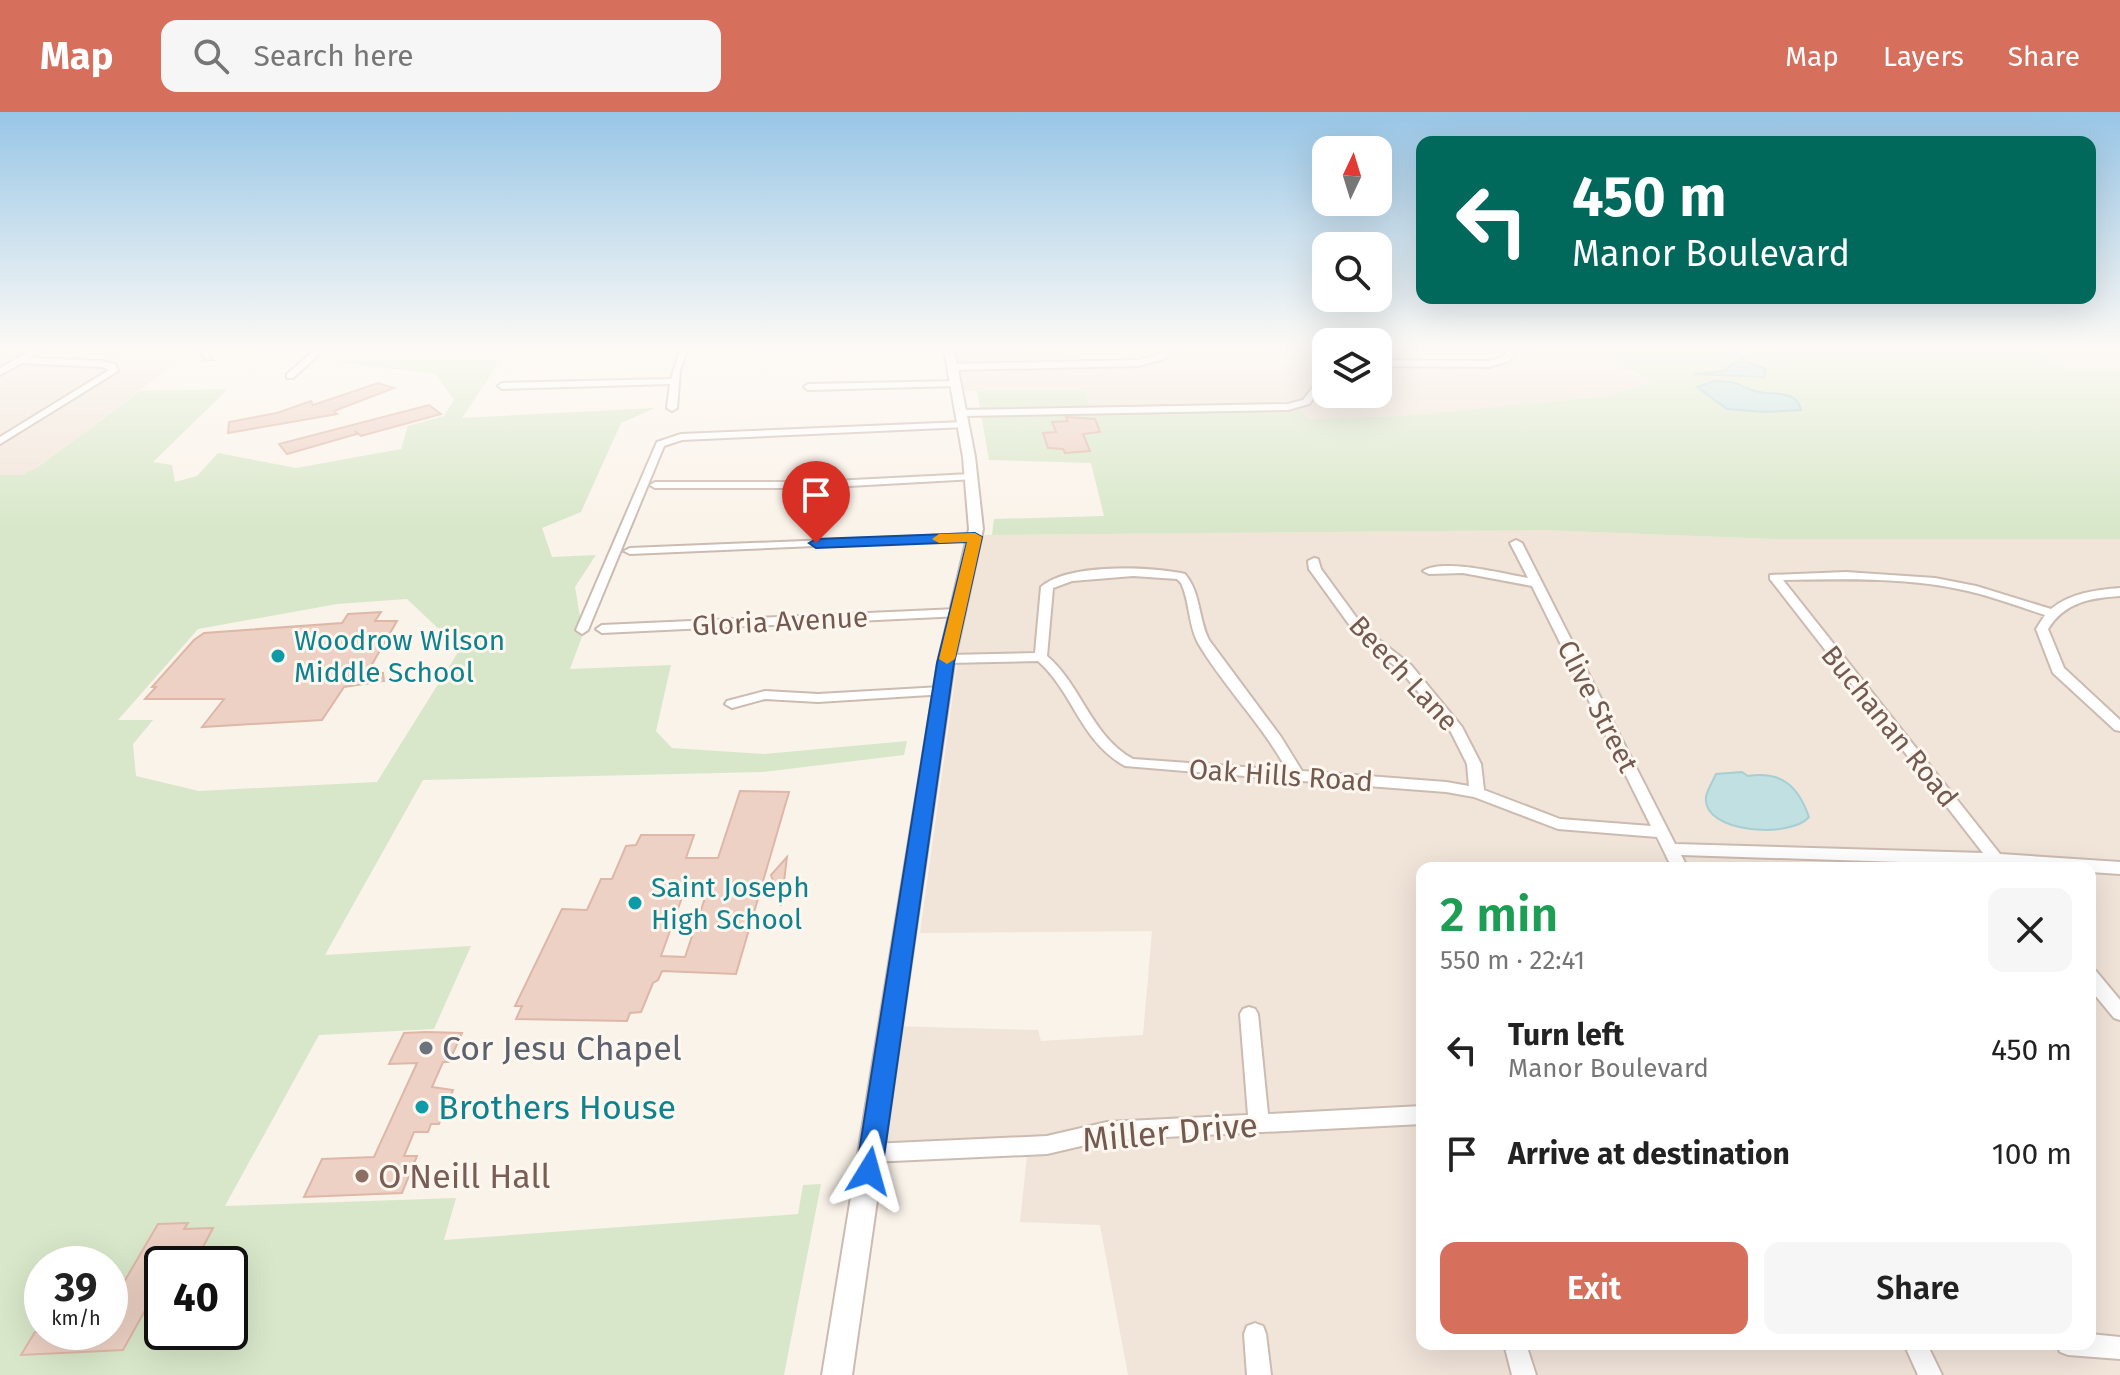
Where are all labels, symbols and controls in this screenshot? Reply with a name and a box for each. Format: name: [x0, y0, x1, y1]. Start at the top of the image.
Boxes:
search box: [161, 20, 721, 92]
text: Map: [40, 33, 113, 79]
icon: search: [189, 34, 233, 78]
text: Search here: [253, 38, 414, 74]
text: Map: [1785, 40, 1839, 73]
text: Layers: [1883, 40, 1964, 73]
text: Share: [2008, 40, 2080, 73]
north arrow: [1312, 136, 1392, 216]
map controls: [1312, 136, 1392, 408]
text: 450 m: [1572, 164, 1726, 231]
icon: left: [1440, 168, 1544, 272]
button: search: [1312, 232, 1392, 312]
text: Manor Boulevard: [1572, 232, 1850, 276]
button: layers: [1312, 328, 1392, 408]
pin: [782, 461, 850, 543]
icon: arrive: [794, 473, 838, 517]
street label: Gloria Avenue: [691, 600, 869, 643]
street label: Beech Lane: [1342, 609, 1465, 738]
place label: Woodrow Wilson Middle School: [294, 624, 505, 689]
street label: Clive Street: [1550, 635, 1645, 779]
street label: Buchanan Road: [1814, 639, 1965, 814]
marker: Woodrow Wilson Middle School: [269, 647, 287, 665]
street label: Oak Hills Road: [1188, 753, 1374, 798]
place label: Saint Joseph High School: [651, 871, 810, 936]
text: 2 min: [1440, 886, 1558, 944]
button: close: [1988, 888, 2072, 972]
marker: Saint Joseph High School: [626, 894, 644, 912]
text: 550 m · 22:41: [1440, 945, 1585, 976]
text: Turn left: [1508, 1017, 1624, 1053]
place label: Cor Jesu Chapel: [442, 1028, 682, 1069]
icon: left: [1440, 1028, 1484, 1072]
text: 450 m: [1991, 1032, 2072, 1068]
marker: Cor Jesu Chapel: [417, 1039, 435, 1057]
text: Manor Boulevard: [1508, 1053, 1709, 1084]
place label: Brothers House: [438, 1087, 676, 1128]
marker: Brothers House: [413, 1098, 431, 1116]
street label: Miller Drive: [1080, 1104, 1260, 1161]
position arrow: [827, 1129, 911, 1213]
icon: arrive: [1440, 1132, 1484, 1176]
text: Arrive at destination: [1508, 1136, 1790, 1172]
text: 100 m: [1992, 1136, 2072, 1172]
place label: O'Neill Hall: [378, 1156, 550, 1197]
marker: O'Neill Hall: [353, 1167, 371, 1185]
button: Exit: [1440, 1242, 1748, 1334]
button: Share: [1764, 1242, 2072, 1334]
speed limit sign: 40: [144, 1246, 248, 1350]
text: 39: [55, 1264, 97, 1312]
text: km/h: [51, 1306, 101, 1330]

